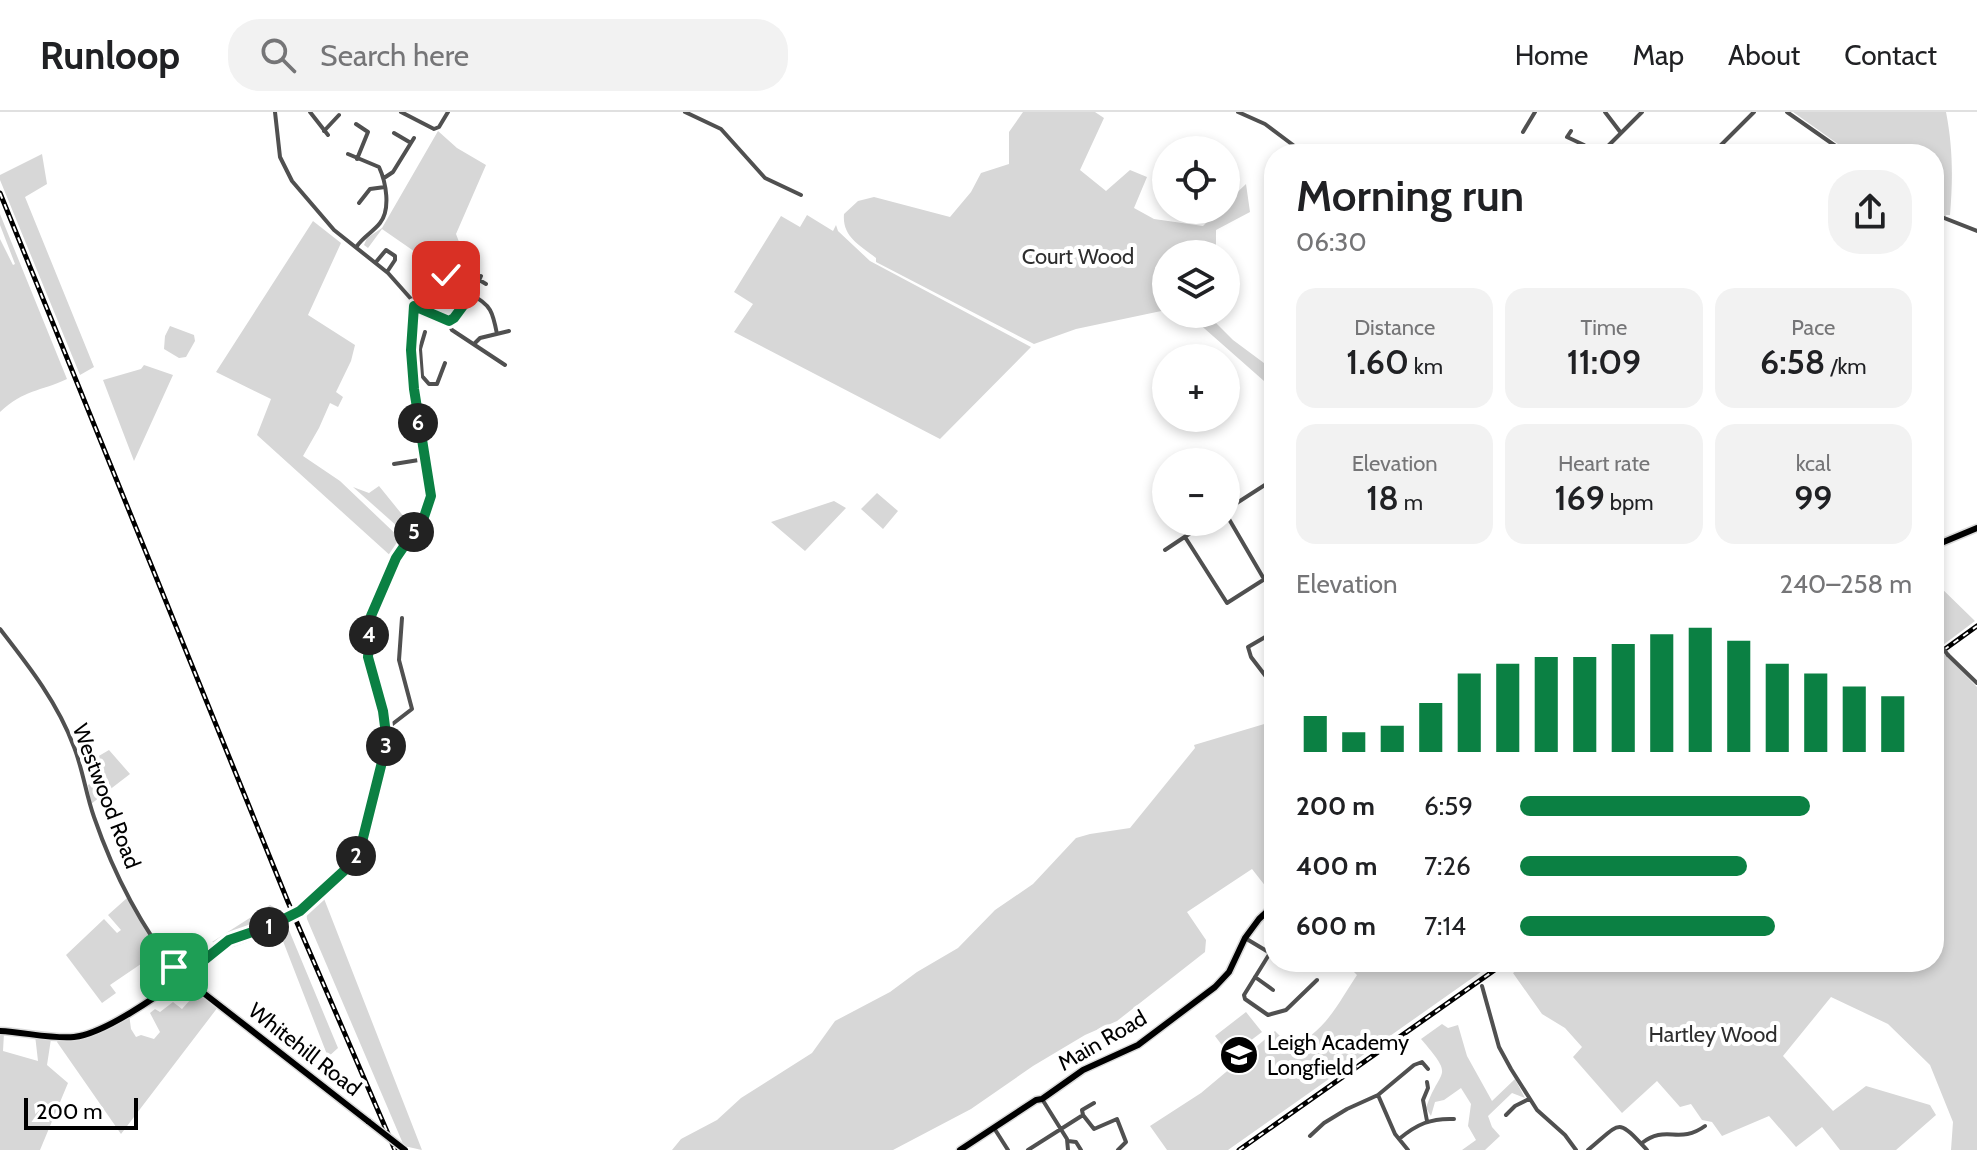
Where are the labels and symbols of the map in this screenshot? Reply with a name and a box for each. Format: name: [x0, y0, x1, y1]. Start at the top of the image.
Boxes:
pin: [412, 241, 480, 309]
park label: Court Wood: [1022, 243, 1134, 270]
pin: 6: [398, 403, 438, 443]
pin: 5: [394, 512, 434, 552]
pin: 4: [349, 615, 389, 655]
street label: Westwood Road: [67, 720, 146, 872]
pin: 3: [366, 726, 406, 766]
pin: 2: [336, 836, 376, 876]
pin: 1: [249, 907, 289, 947]
pin: [140, 933, 208, 1001]
street label: Whitehill Road: [243, 997, 366, 1102]
street label: Main Road: [1053, 1004, 1151, 1077]
park label: Hartley Wood: [1649, 1021, 1777, 1048]
place label: Leigh Academy Longfield: [1267, 1029, 1409, 1081]
school or university icon: Leigh Academy Longfield: [1218, 1034, 1260, 1076]
scale bar: [24, 1094, 138, 1130]

